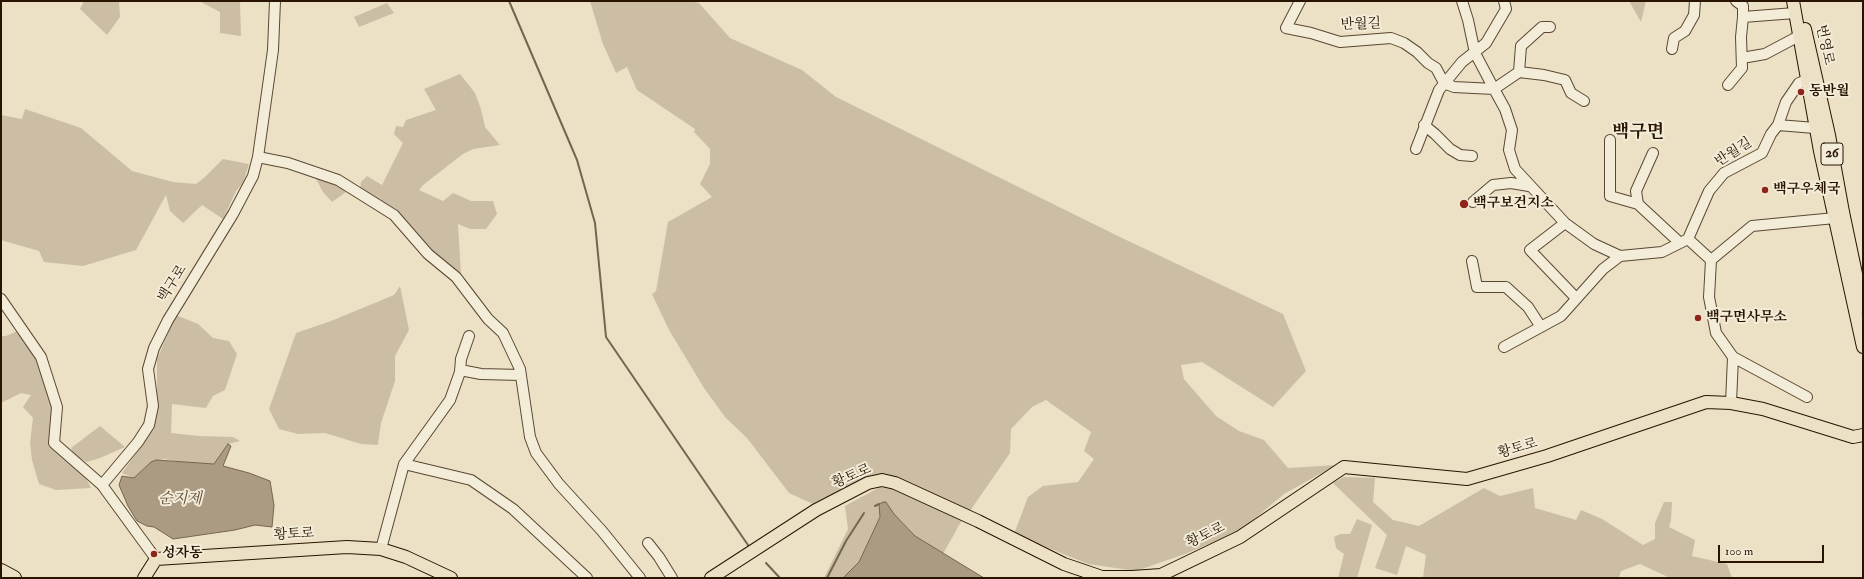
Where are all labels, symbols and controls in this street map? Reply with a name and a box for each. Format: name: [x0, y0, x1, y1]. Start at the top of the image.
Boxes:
street label: 반월길: [1340, 16, 1382, 34]
street label: 번영로: [1812, 23, 1836, 67]
place label: 동반월: [1809, 84, 1850, 100]
marker: 동반월: [1796, 87, 1806, 97]
district label: 백구면: [1612, 122, 1664, 144]
street label: 반월길: [1712, 135, 1756, 171]
road number: 26: [1821, 143, 1843, 165]
place label: 백구우체국: [1773, 182, 1841, 198]
marker: 백구우체국: [1760, 185, 1770, 195]
place label: 백구보건지소: [1473, 196, 1554, 212]
marker: 백구보건지소: [1458, 198, 1470, 210]
street label: 백구로: [155, 262, 191, 306]
place label: 백구면사무소: [1706, 310, 1787, 326]
marker: 백구면사무소: [1693, 313, 1703, 323]
street label: 황토로: [1496, 435, 1540, 463]
street label: 황토로: [830, 461, 874, 493]
water label: 순지제: [158, 491, 202, 509]
street label: 황토로: [1184, 520, 1228, 552]
street label: 황토로: [273, 526, 315, 544]
scale bar: [1720, 537, 1826, 563]
text: 100 m: [1725, 544, 1753, 559]
place label: 성자동: [162, 546, 203, 562]
marker: 성자동: [149, 549, 159, 559]

